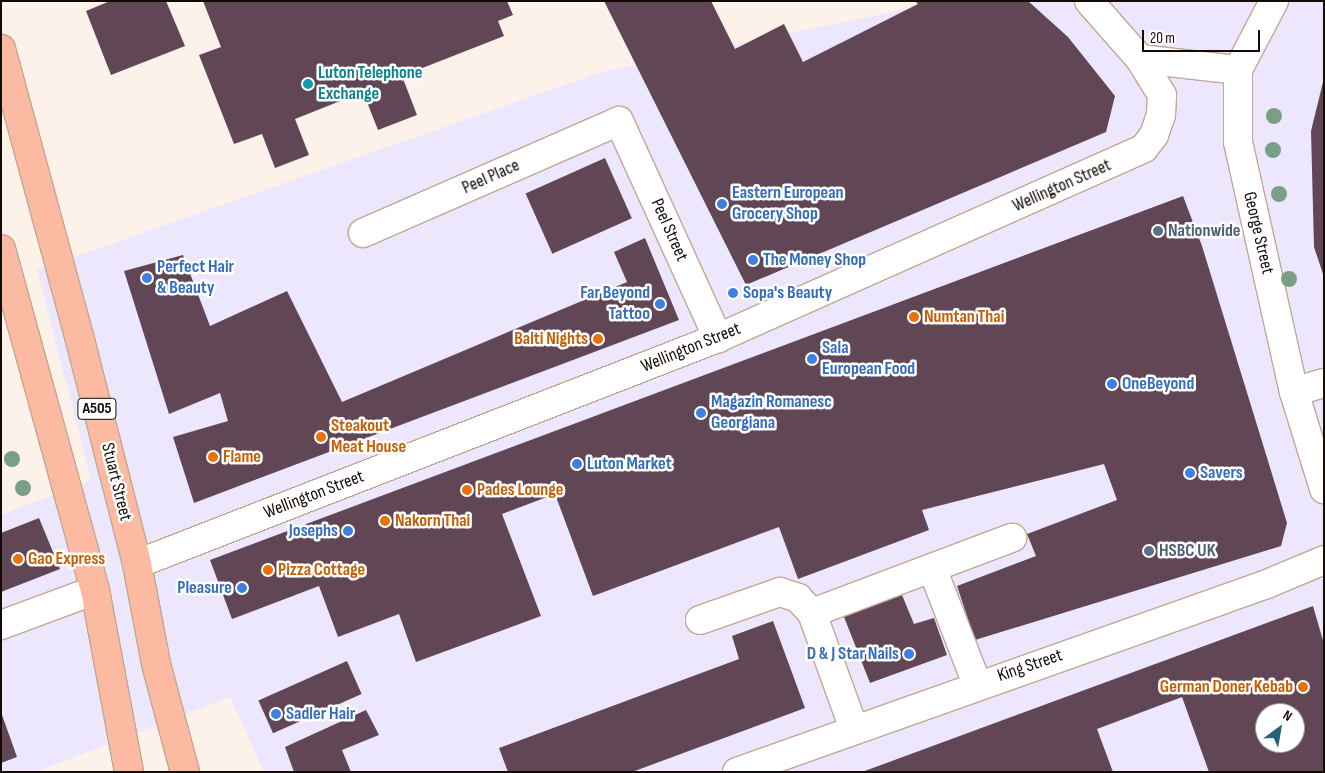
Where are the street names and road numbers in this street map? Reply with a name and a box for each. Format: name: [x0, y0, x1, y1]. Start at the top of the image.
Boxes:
street label: Peel Place: [459, 155, 523, 199]
street label: Wellington Street: [1010, 155, 1114, 217]
street label: George Street: [1238, 190, 1278, 276]
street label: Peel Street: [646, 195, 692, 265]
street label: Wellington Street: [638, 318, 744, 378]
road number: A505: [77, 396, 117, 422]
street label: Stuart Street: [96, 441, 136, 523]
street label: Wellington Street: [261, 466, 367, 524]
street label: King Street: [995, 645, 1065, 687]

